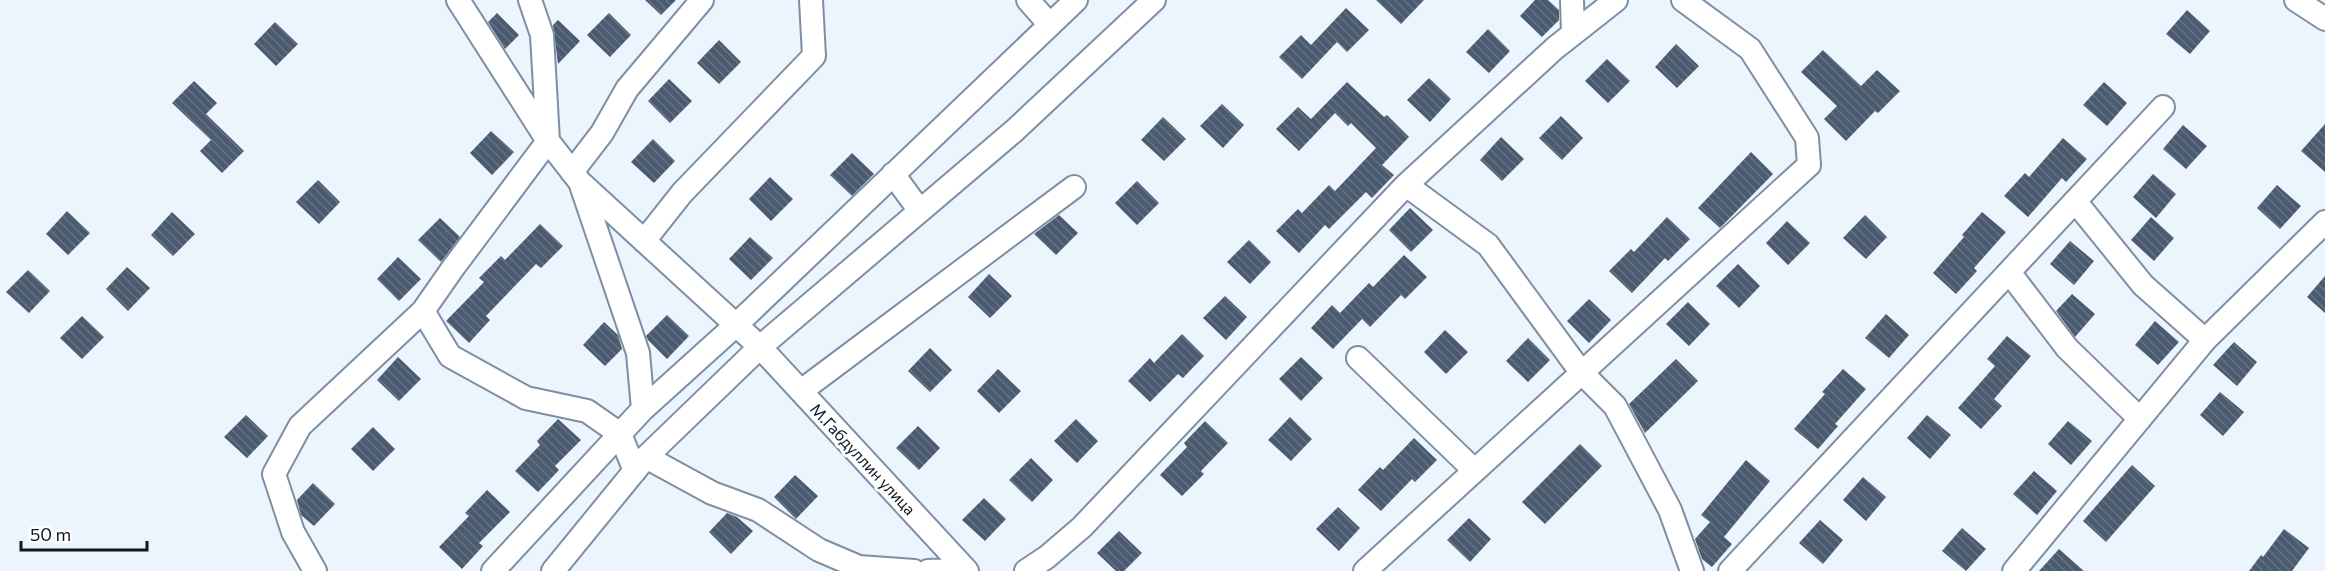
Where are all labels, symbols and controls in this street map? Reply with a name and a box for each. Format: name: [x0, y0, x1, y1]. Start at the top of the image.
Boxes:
street label: М.Габдуллин улица: [807, 399, 920, 518]
scale bar: [21, 514, 147, 552]
text: 50 m: [30, 523, 71, 545]

